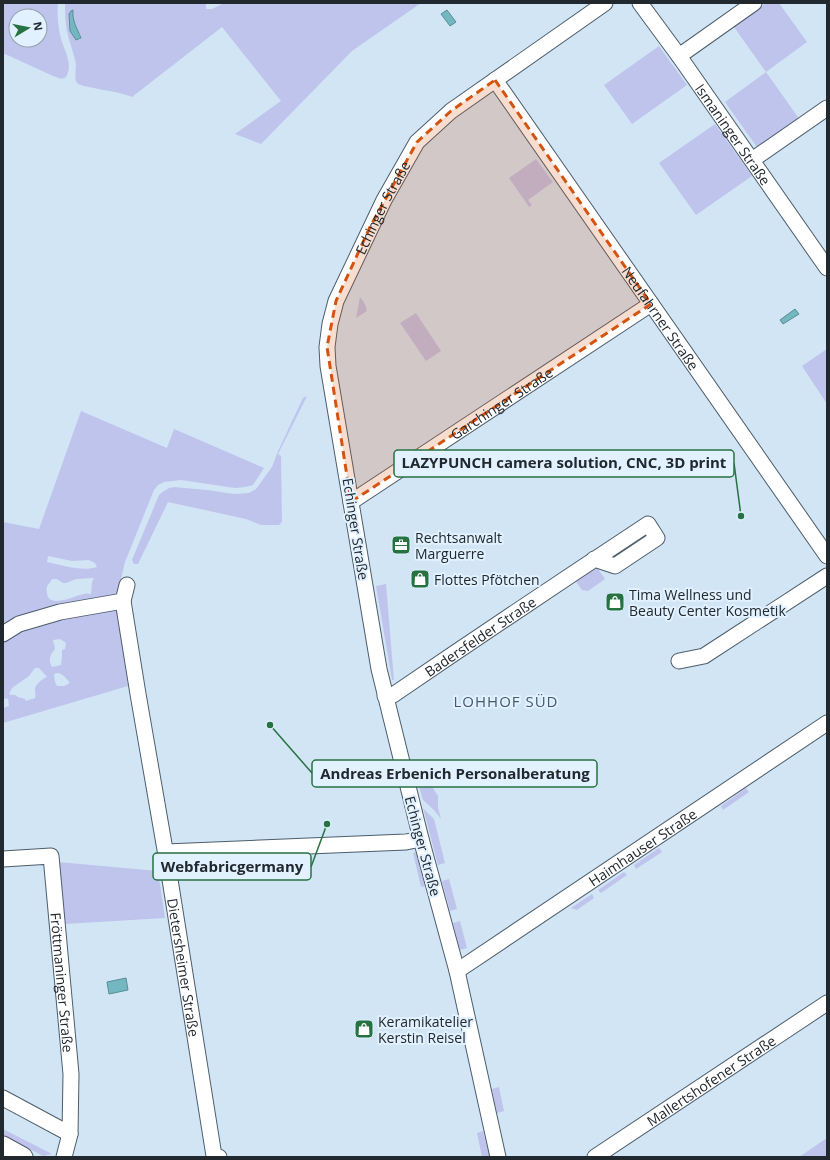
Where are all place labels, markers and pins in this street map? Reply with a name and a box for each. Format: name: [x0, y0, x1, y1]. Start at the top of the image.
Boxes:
callout: LAZYPUNCH camera solution, CNC, 3D print: [394, 450, 734, 477]
place label: Rechtsanwalt Marguerre: [415, 528, 502, 563]
office icon: Rechtsanwalt Marguerre: [390, 534, 412, 556]
shop icon: Flottes Pfötchen: [409, 568, 431, 590]
place label: Flottes Pfötchen: [434, 570, 540, 589]
place label: Tima Wellness und Beauty Center Kosmetik: [629, 585, 786, 620]
shop icon: Tima Wellness und Beauty Center Kosmetik: [604, 591, 626, 613]
callout: Andreas Erbenich Personalberatung: [312, 760, 597, 787]
callout: Webfabricgermany: [153, 853, 311, 880]
place label: Keramikatelier Kerstin Reisel: [378, 1012, 473, 1047]
shop icon: Keramikatelier Kerstin Reisel: [353, 1018, 375, 1040]

